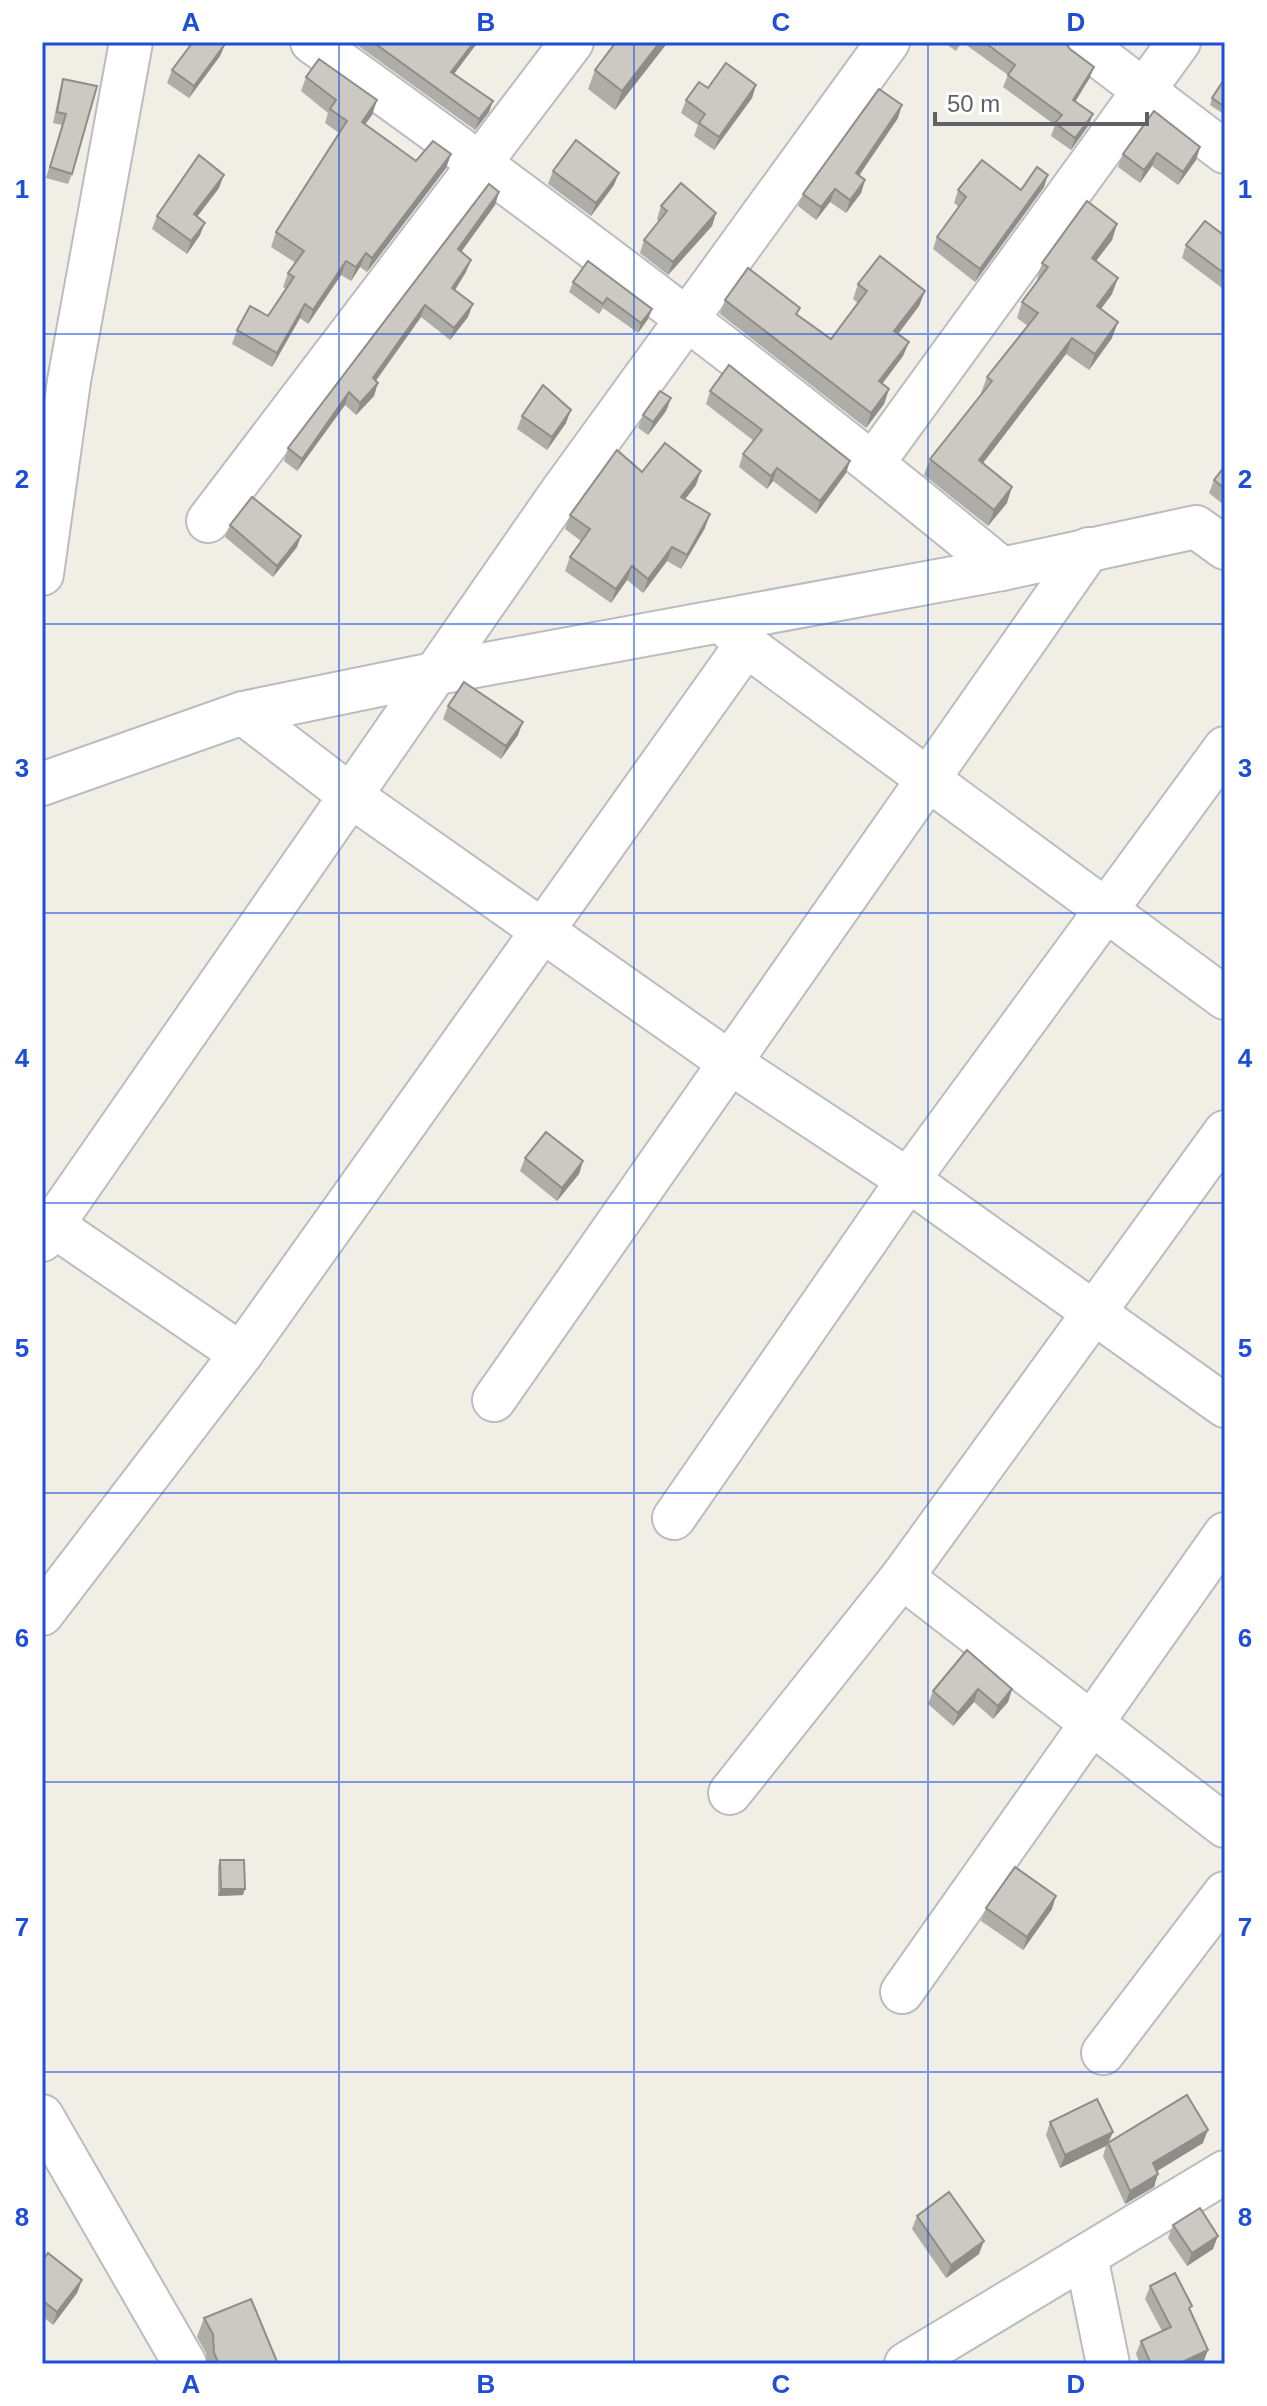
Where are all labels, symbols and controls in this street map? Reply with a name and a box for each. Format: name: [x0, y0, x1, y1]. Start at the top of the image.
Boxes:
text: A: [182, 7, 201, 37]
text: B: [477, 7, 495, 37]
text: C: [772, 7, 791, 37]
text: D: [1067, 7, 1085, 37]
scale bar: [935, 76, 1147, 126]
text: 50 m: [947, 90, 1000, 117]
text: 1: [15, 174, 29, 204]
text: 1: [1238, 174, 1252, 204]
text: 2: [15, 464, 29, 494]
text: 2: [1238, 464, 1252, 494]
text: 3: [15, 753, 29, 783]
text: 3: [1238, 753, 1252, 783]
text: 4: [15, 1043, 30, 1073]
text: 4: [1238, 1043, 1253, 1073]
text: 5: [15, 1333, 29, 1363]
text: 5: [1238, 1333, 1252, 1363]
text: 6: [15, 1623, 29, 1653]
text: 6: [1238, 1623, 1252, 1653]
text: 7: [15, 1912, 29, 1942]
text: 7: [1238, 1912, 1252, 1942]
text: 8: [15, 2202, 29, 2232]
text: 8: [1238, 2202, 1252, 2232]
text: A: [182, 2369, 201, 2399]
text: B: [477, 2369, 495, 2399]
text: C: [772, 2369, 791, 2399]
text: D: [1067, 2369, 1085, 2399]

